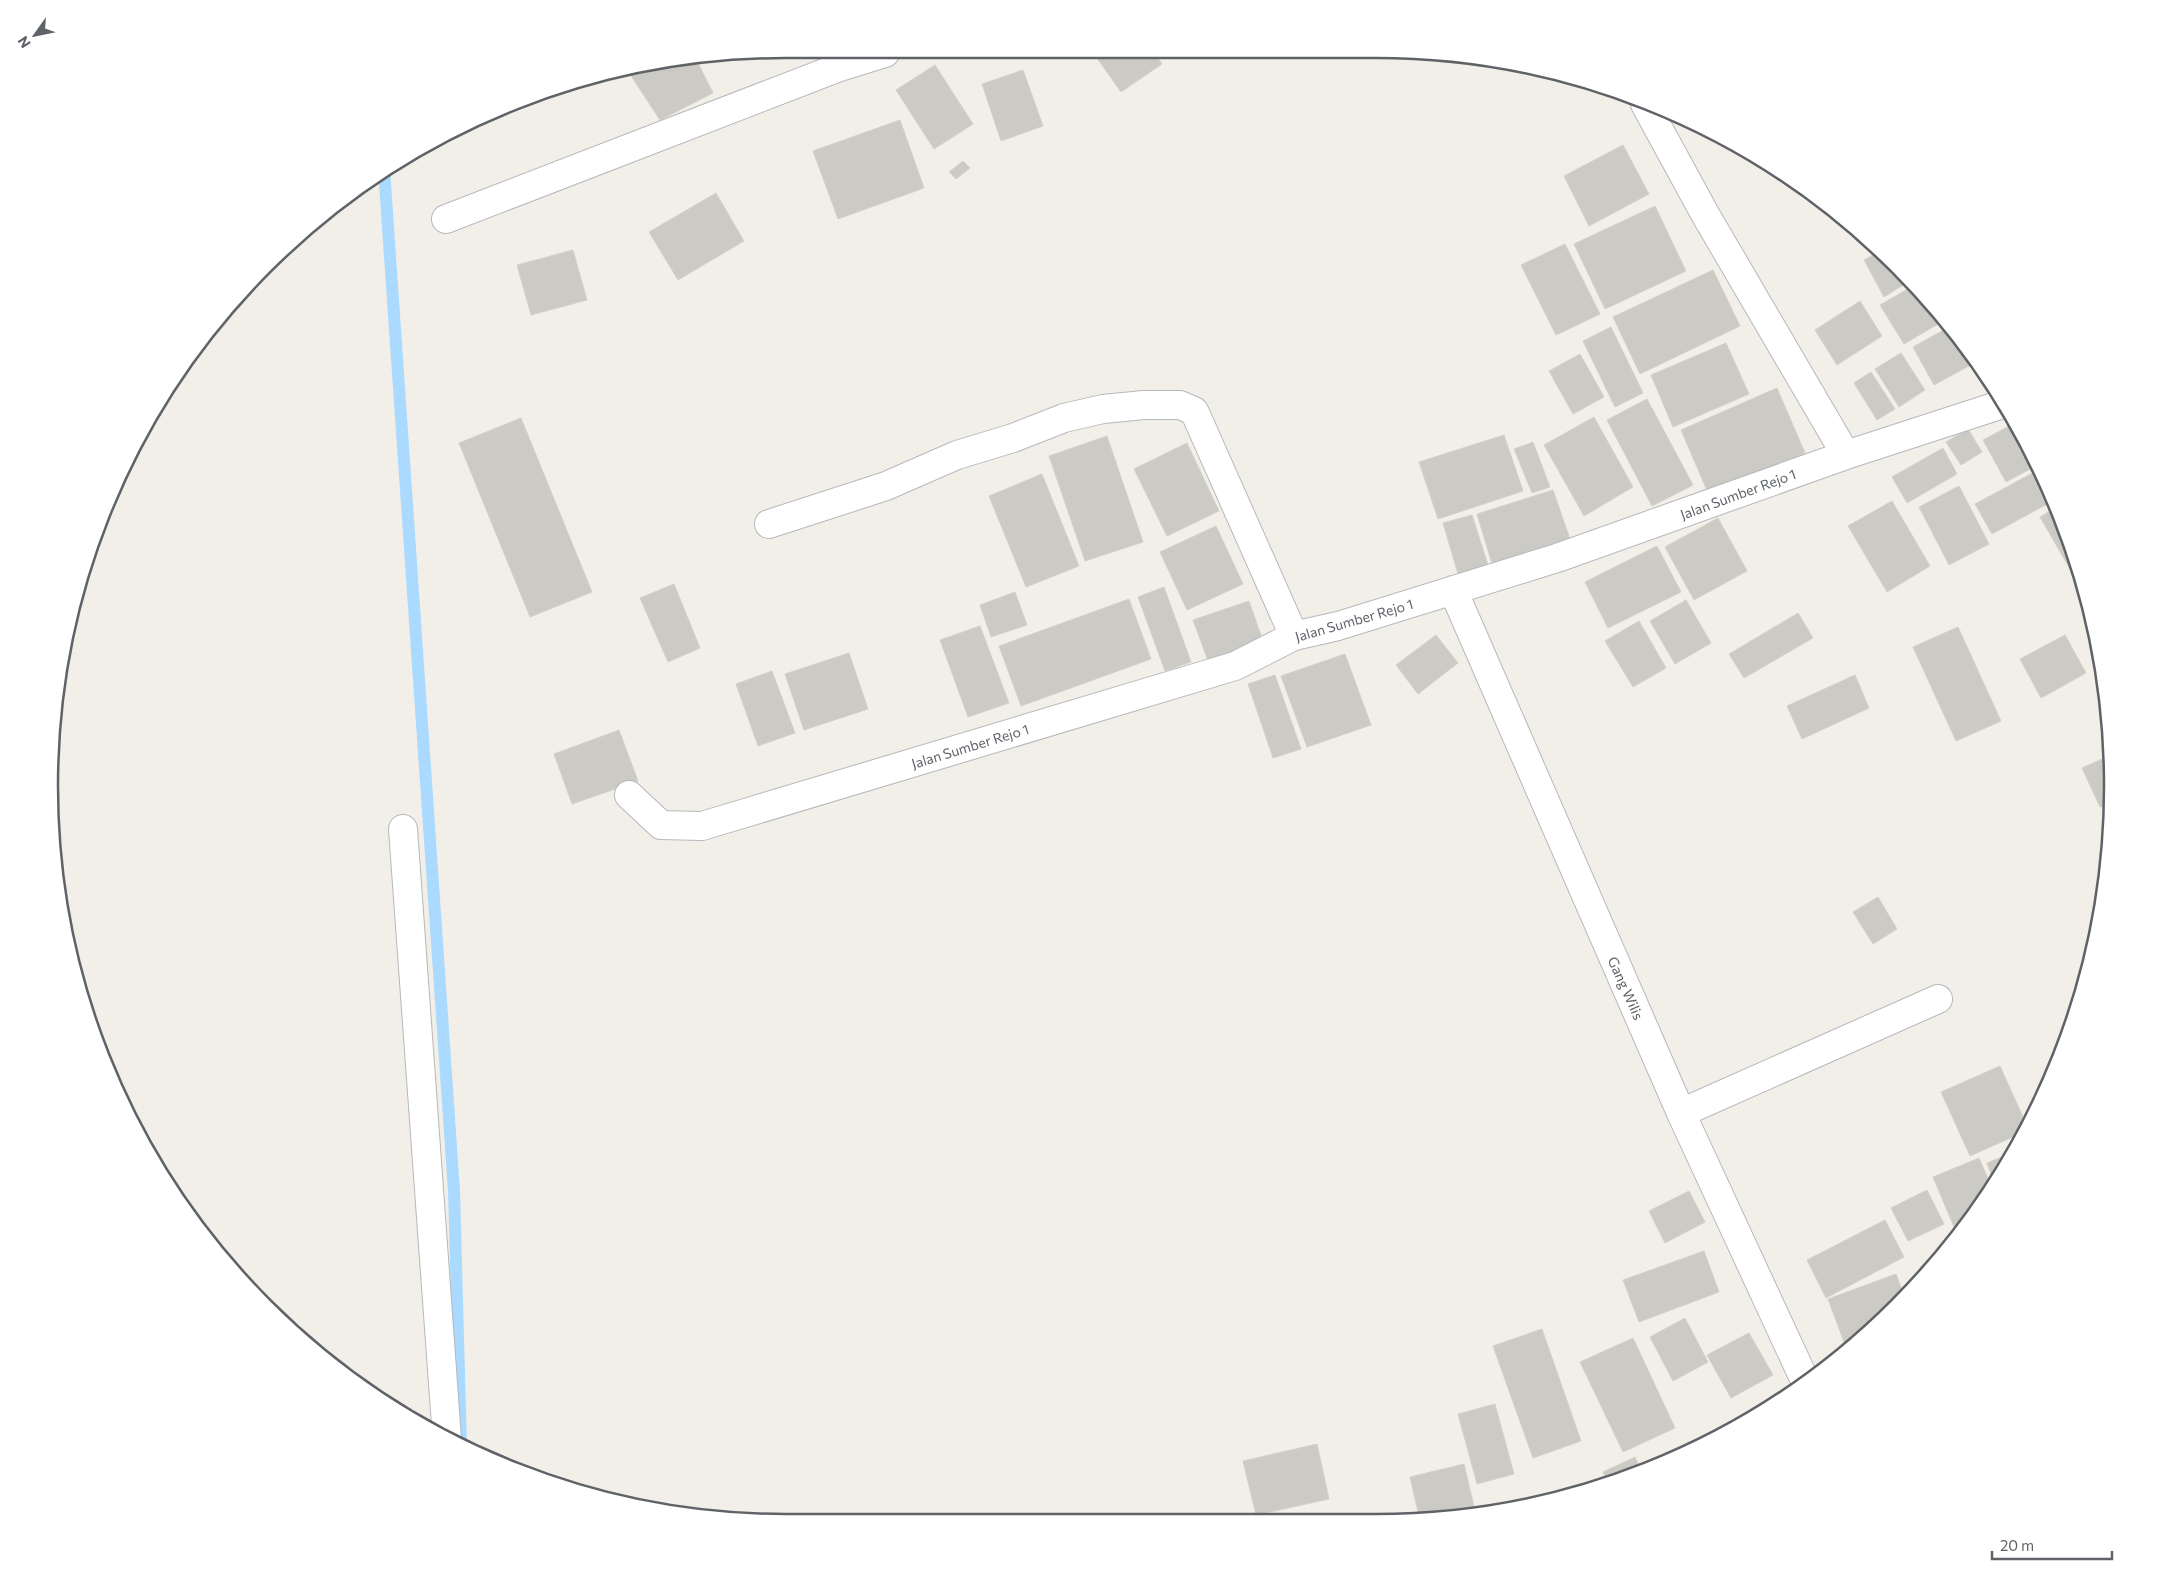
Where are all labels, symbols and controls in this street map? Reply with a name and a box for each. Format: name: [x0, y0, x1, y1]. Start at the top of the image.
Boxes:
north arrow: [10, 10, 60, 60]
text: N: [14, 33, 34, 51]
street label: Jalan Sumber Rejo 1: [1678, 465, 1798, 523]
street label: Jalan Sumber Rejo 1: [1293, 595, 1415, 645]
street label: Jalan Sumber Rejo 1: [909, 720, 1031, 772]
street label: Gang Wilis: [1605, 954, 1647, 1022]
scale bar: [1992, 1528, 2112, 1560]
text: 20 m: [2000, 1536, 2034, 1554]

